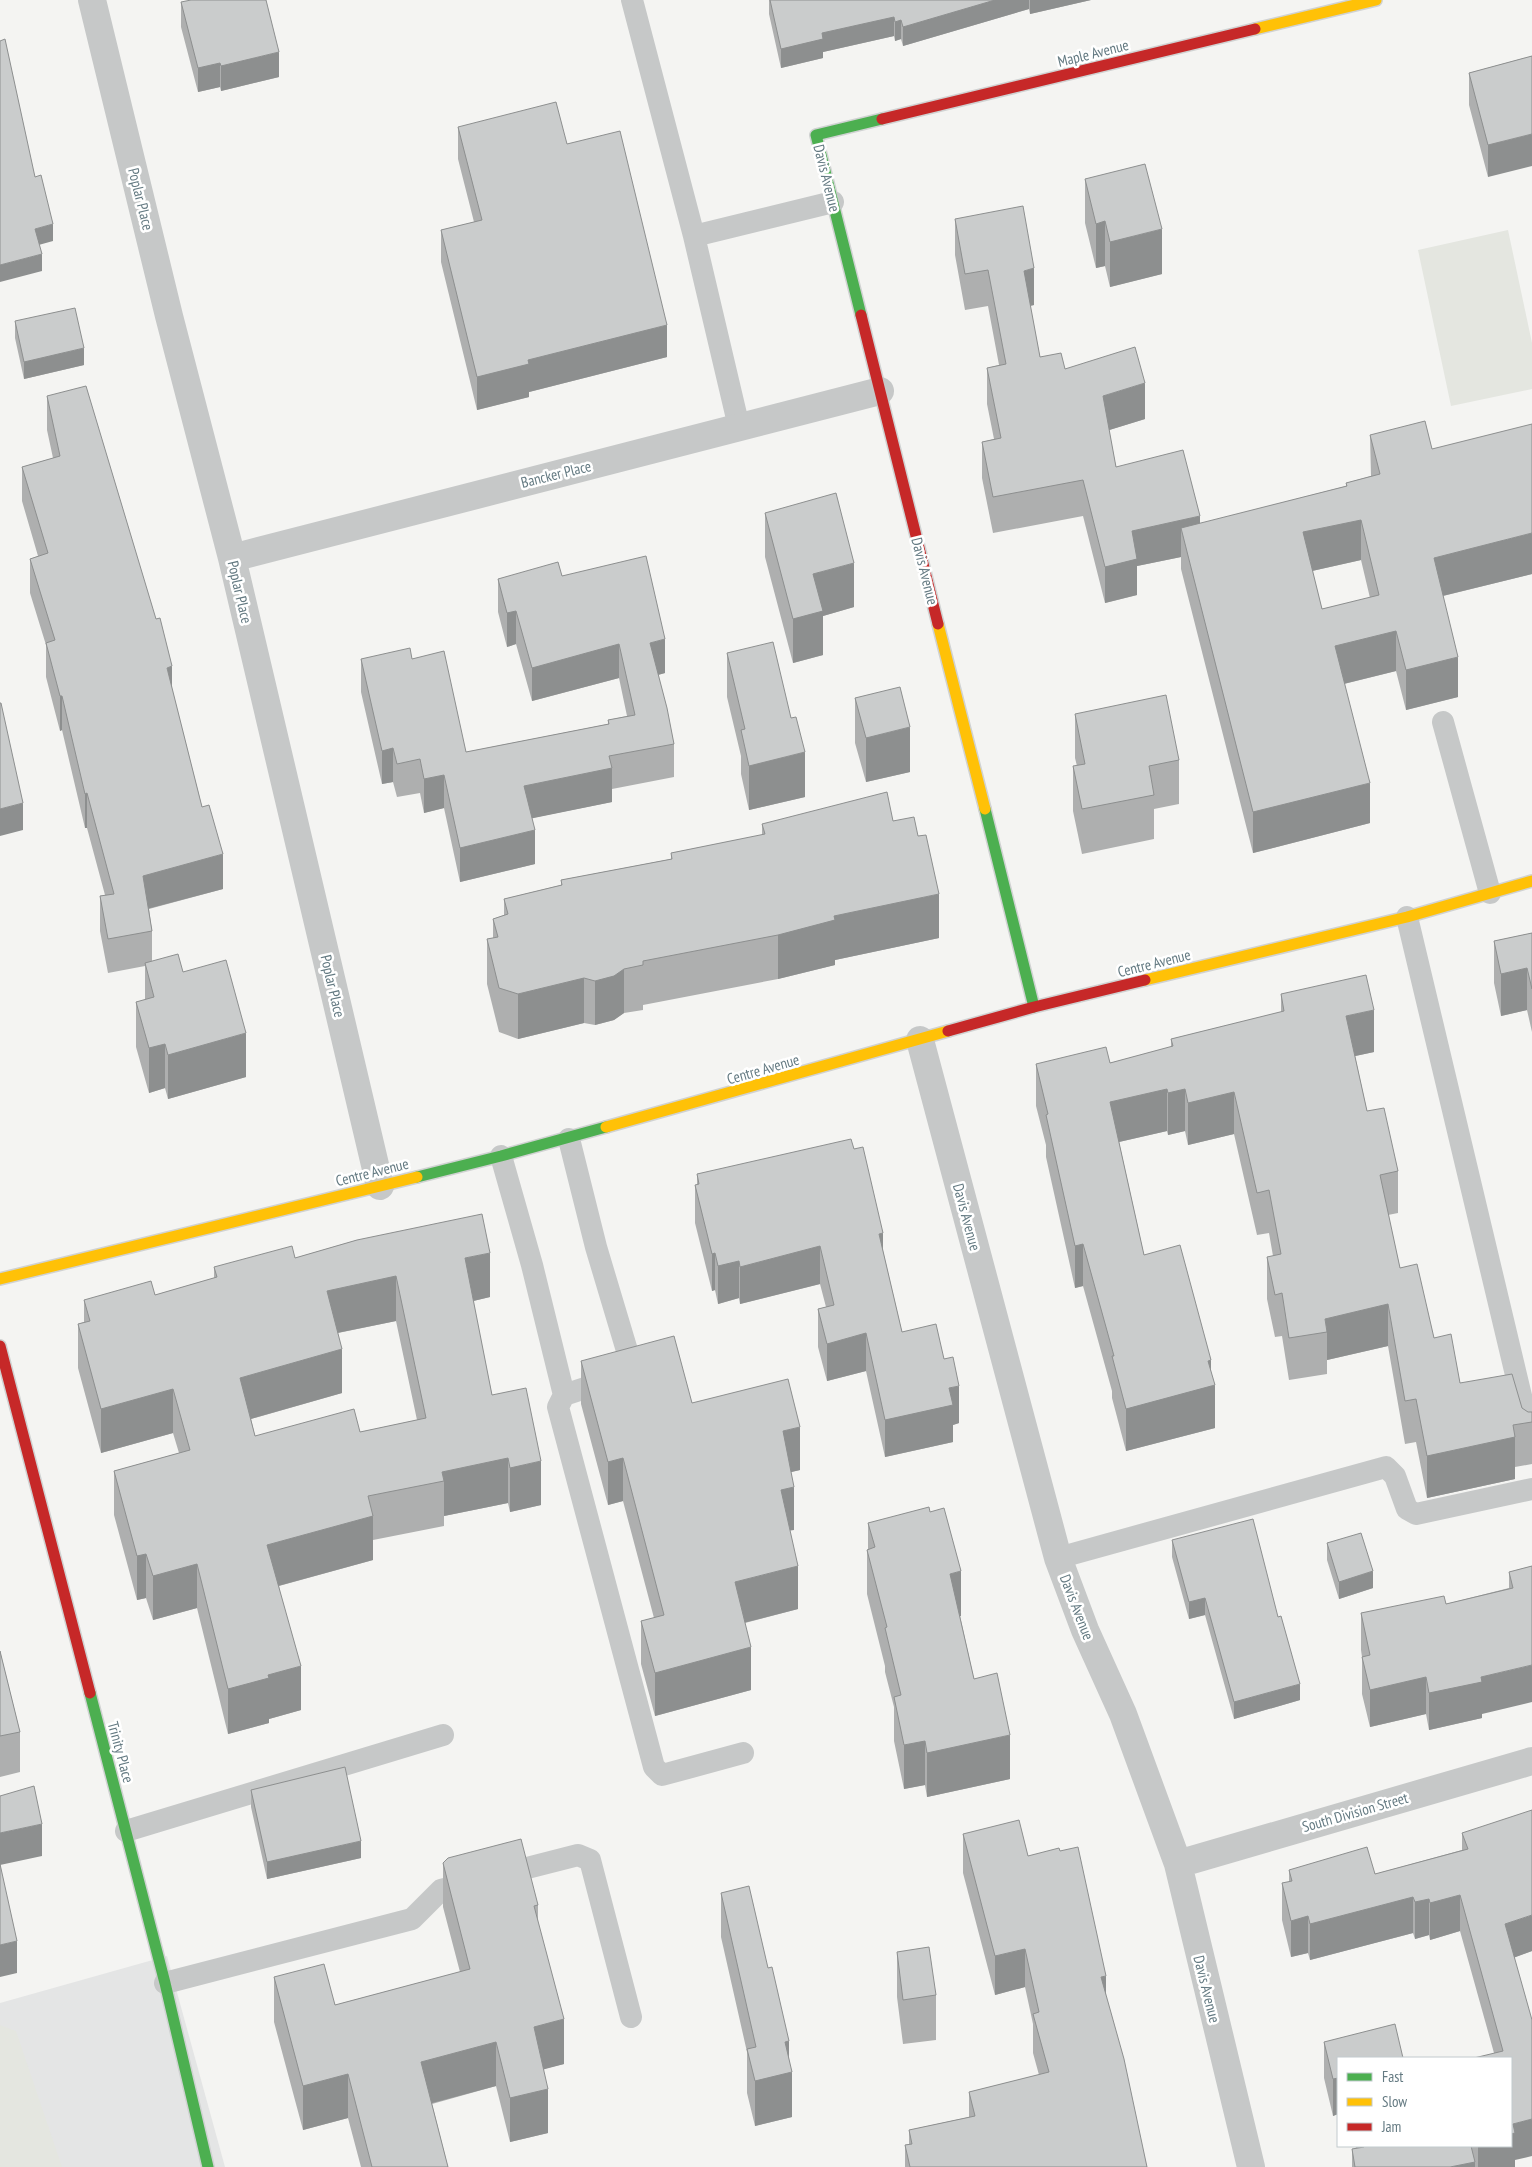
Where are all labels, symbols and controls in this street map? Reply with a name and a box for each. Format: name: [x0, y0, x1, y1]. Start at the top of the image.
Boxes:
street label: Maple Avenue: [1056, 35, 1130, 71]
street label: Davis Avenue: [809, 142, 845, 214]
street label: Poplar Place: [124, 166, 158, 232]
street label: Bancker Place: [519, 456, 593, 492]
street label: Davis Avenue: [907, 535, 943, 607]
street label: Poplar Place: [224, 559, 256, 625]
street label: Centre Avenue: [1116, 945, 1192, 981]
street label: Poplar Place: [317, 953, 349, 1019]
street label: Centre Avenue: [725, 1050, 801, 1088]
street label: Centre Avenue: [334, 1154, 410, 1190]
street label: Davis Avenue: [949, 1181, 985, 1253]
street label: Davis Avenue: [1056, 1572, 1098, 1642]
street label: Trinity Place: [104, 1719, 138, 1785]
street label: South Division Street: [1300, 1788, 1410, 1836]
street label: Davis Avenue: [1189, 1953, 1225, 2025]
legend: [1337, 2057, 1512, 2147]
text: Fast: [1382, 2067, 1403, 2086]
text: Slow: [1382, 2092, 1407, 2111]
text: Jam: [1381, 2117, 1401, 2136]

